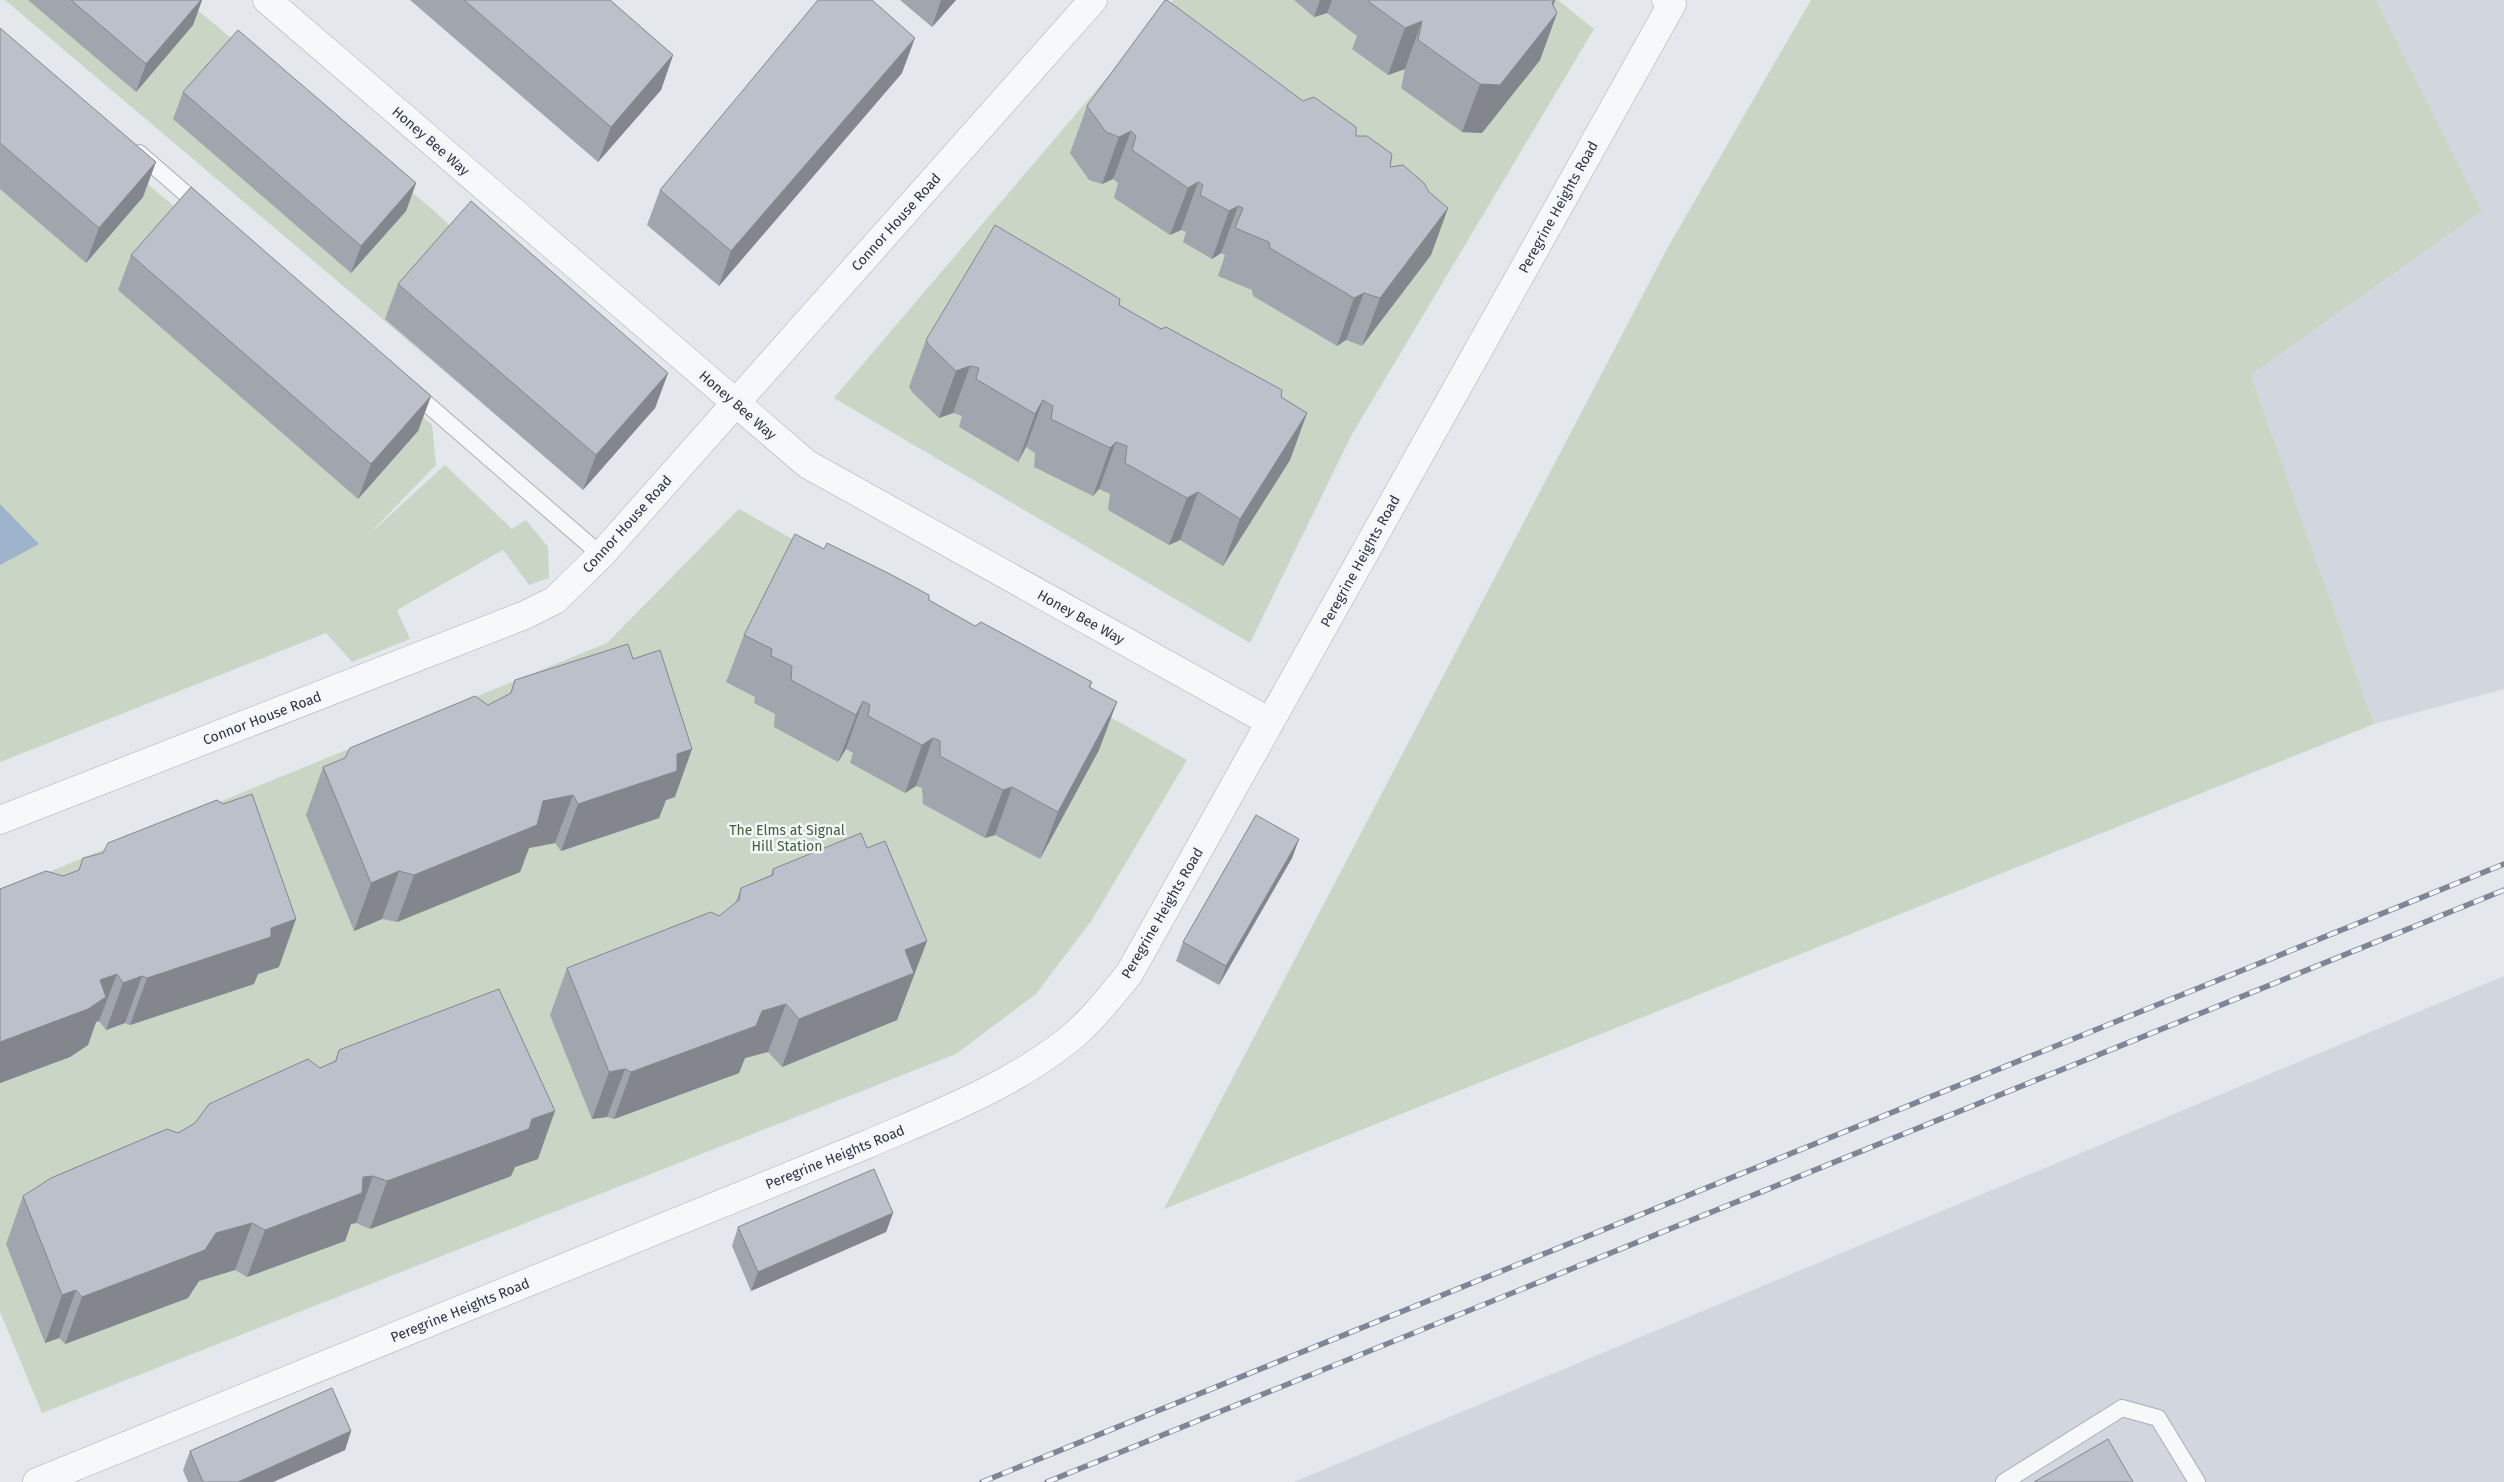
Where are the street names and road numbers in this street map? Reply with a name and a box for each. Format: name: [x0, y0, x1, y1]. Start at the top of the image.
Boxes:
street label: Honey Bee Way: [388, 103, 473, 180]
street label: Peregrine Heights Road: [1515, 138, 1602, 276]
street label: Connor House Road: [848, 170, 945, 275]
street label: Honey Bee Way: [695, 367, 780, 444]
street label: Connor House Road: [579, 472, 676, 577]
street label: Peregrine Heights Road: [1317, 492, 1404, 630]
street label: Honey Bee Way: [1034, 586, 1127, 648]
street label: Connor House Road: [201, 688, 324, 749]
street label: Peregrine Heights Road: [1118, 845, 1207, 982]
street label: Peregrine Heights Road: [763, 1122, 907, 1193]
street label: Peregrine Heights Road: [388, 1275, 532, 1346]

